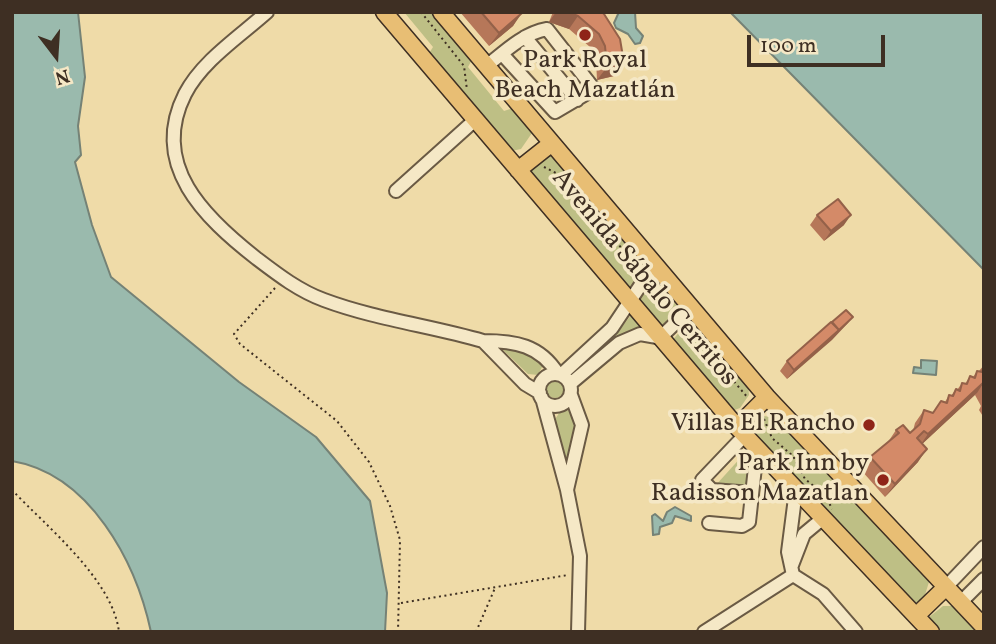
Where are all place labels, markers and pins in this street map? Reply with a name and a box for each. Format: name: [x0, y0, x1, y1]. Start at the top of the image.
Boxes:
marker: Park Royal Beach Mazatlán: [577, 27, 593, 43]
place label: Park Royal Beach Mazatlán: [494, 46, 676, 108]
place label: Villas El Rancho: [671, 409, 855, 441]
marker: Villas El Rancho: [861, 417, 877, 433]
place label: Park Inn by Radisson Mazatlan: [651, 449, 869, 510]
marker: Park Inn by Radisson Mazatlan: [875, 472, 891, 488]

